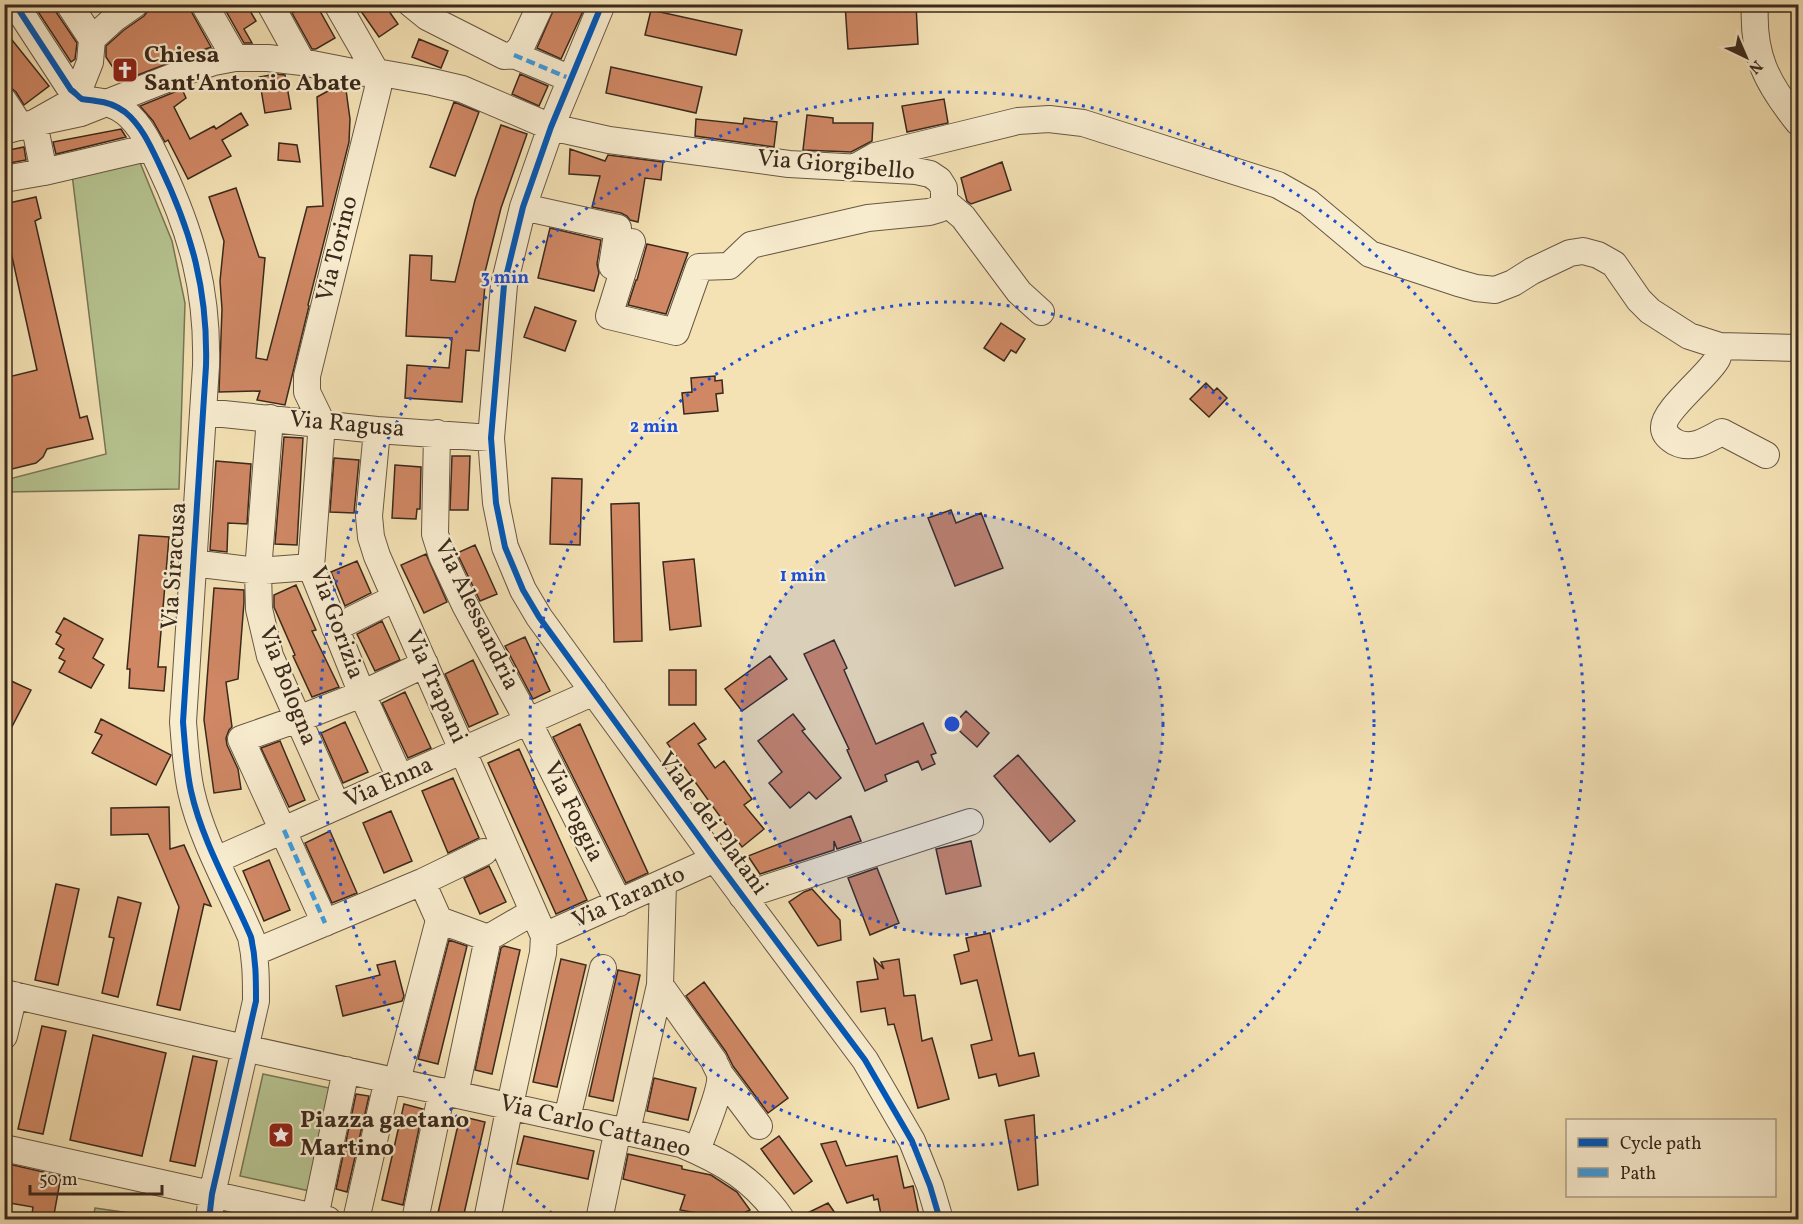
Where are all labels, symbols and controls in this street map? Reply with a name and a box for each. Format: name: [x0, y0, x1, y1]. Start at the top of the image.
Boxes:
north arrow: [1716, 27, 1776, 87]
place label: Chiesa Sant'Antonio Abate: [144, 39, 361, 101]
text: N: [1743, 54, 1767, 79]
church icon: Chiesa Sant'Antonio Abate: [110, 55, 140, 85]
street label: Via Giorgibello: [756, 142, 916, 190]
street label: Via Torino: [308, 192, 368, 306]
text: 3 min: [481, 266, 529, 291]
street label: Via Ragusa: [288, 403, 406, 447]
text: 2 min: [630, 415, 678, 440]
street label: Via Siracusa: [154, 501, 196, 631]
street label: Via Alessandria: [425, 534, 527, 696]
street label: Via Gorizia: [300, 562, 372, 684]
text: 1 min: [780, 564, 826, 589]
street label: Via Bologna: [249, 621, 325, 751]
street label: Via Trapani: [395, 625, 475, 749]
centre of rings: [942, 714, 962, 734]
street label: Viale dei Platani: [648, 745, 776, 903]
street label: Via Enna: [339, 748, 439, 818]
street label: Via Foggia: [534, 756, 612, 868]
street label: Via Taranto: [567, 858, 691, 938]
street label: Via Carlo Cattaneo: [496, 1087, 694, 1167]
place label: Piazza gaetano Martino: [300, 1104, 469, 1166]
legend: [1566, 1119, 1776, 1197]
place icon: Piazza gaetano Martino: [266, 1120, 296, 1150]
text: Cycle path: [1620, 1132, 1702, 1157]
scale bar: [30, 1158, 162, 1196]
text: Path: [1620, 1162, 1656, 1187]
text: 50 m: [39, 1168, 78, 1193]

